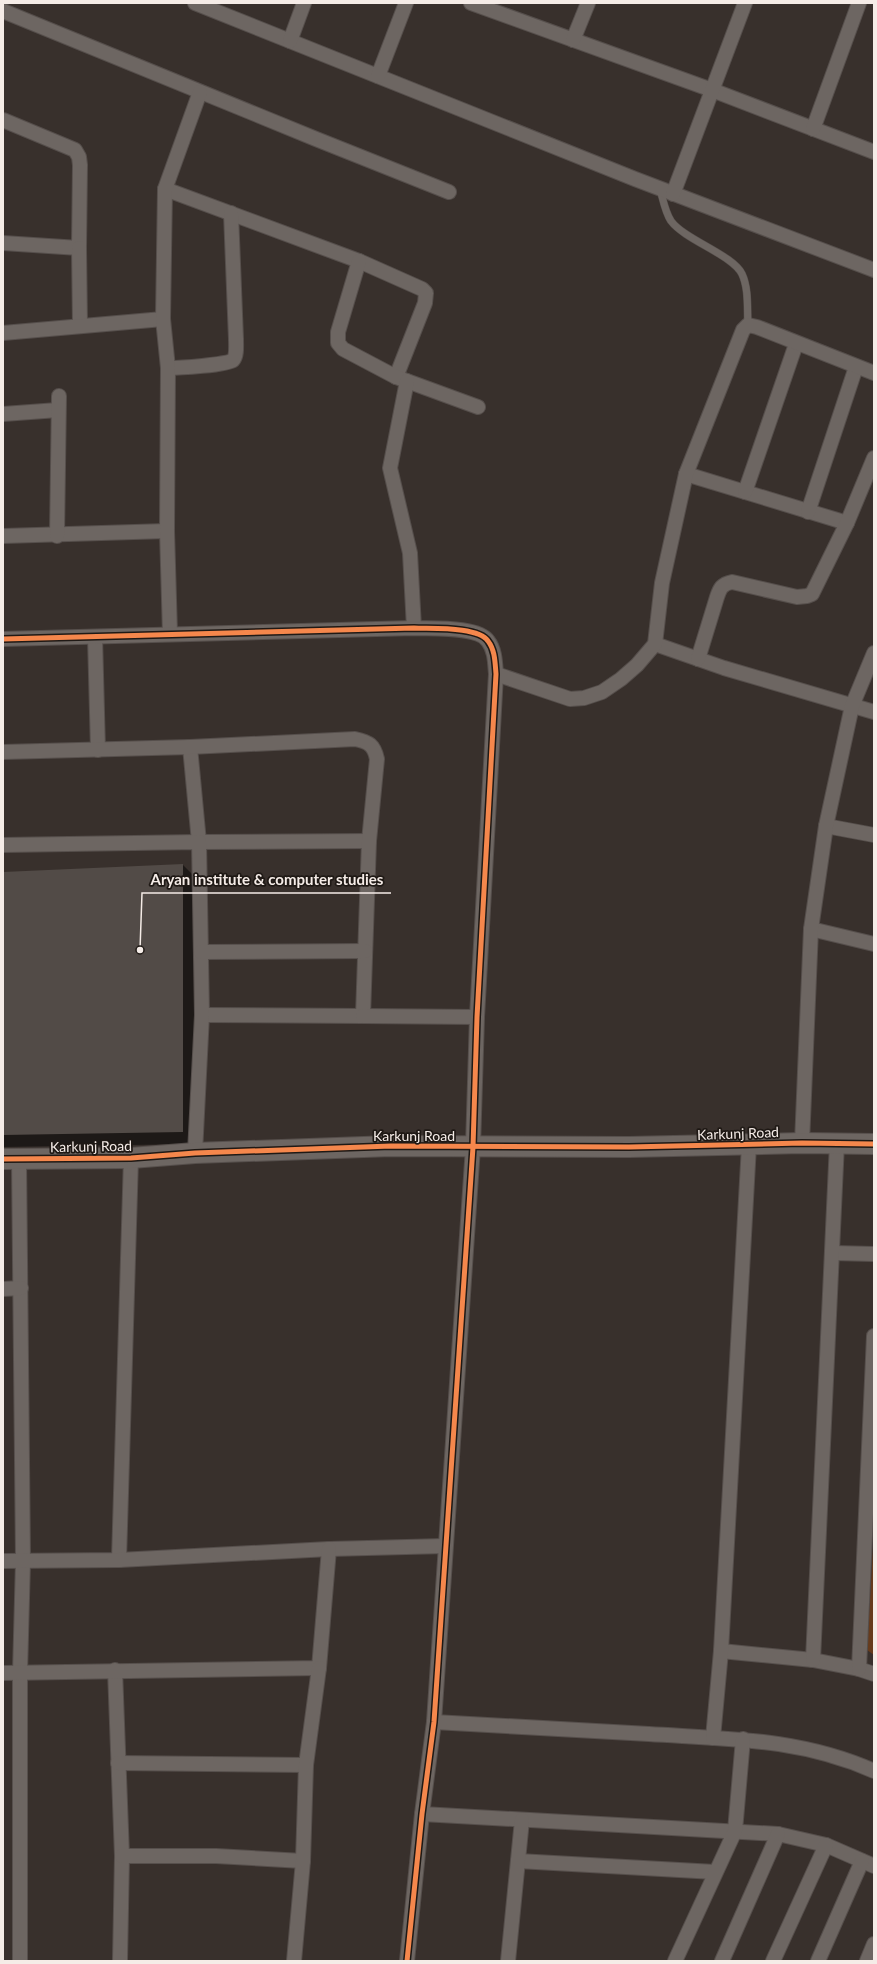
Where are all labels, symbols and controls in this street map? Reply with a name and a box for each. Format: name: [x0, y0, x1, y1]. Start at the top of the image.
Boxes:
callout: Aryan institute & computer studies: [142, 866, 391, 893]
text: Aryan institute & computer studies: [150, 870, 384, 888]
street label: Karkunj Road: [697, 1123, 779, 1143]
street label: Karkunj Road: [373, 1127, 455, 1144]
street label: Karkunj Road: [50, 1137, 132, 1155]

